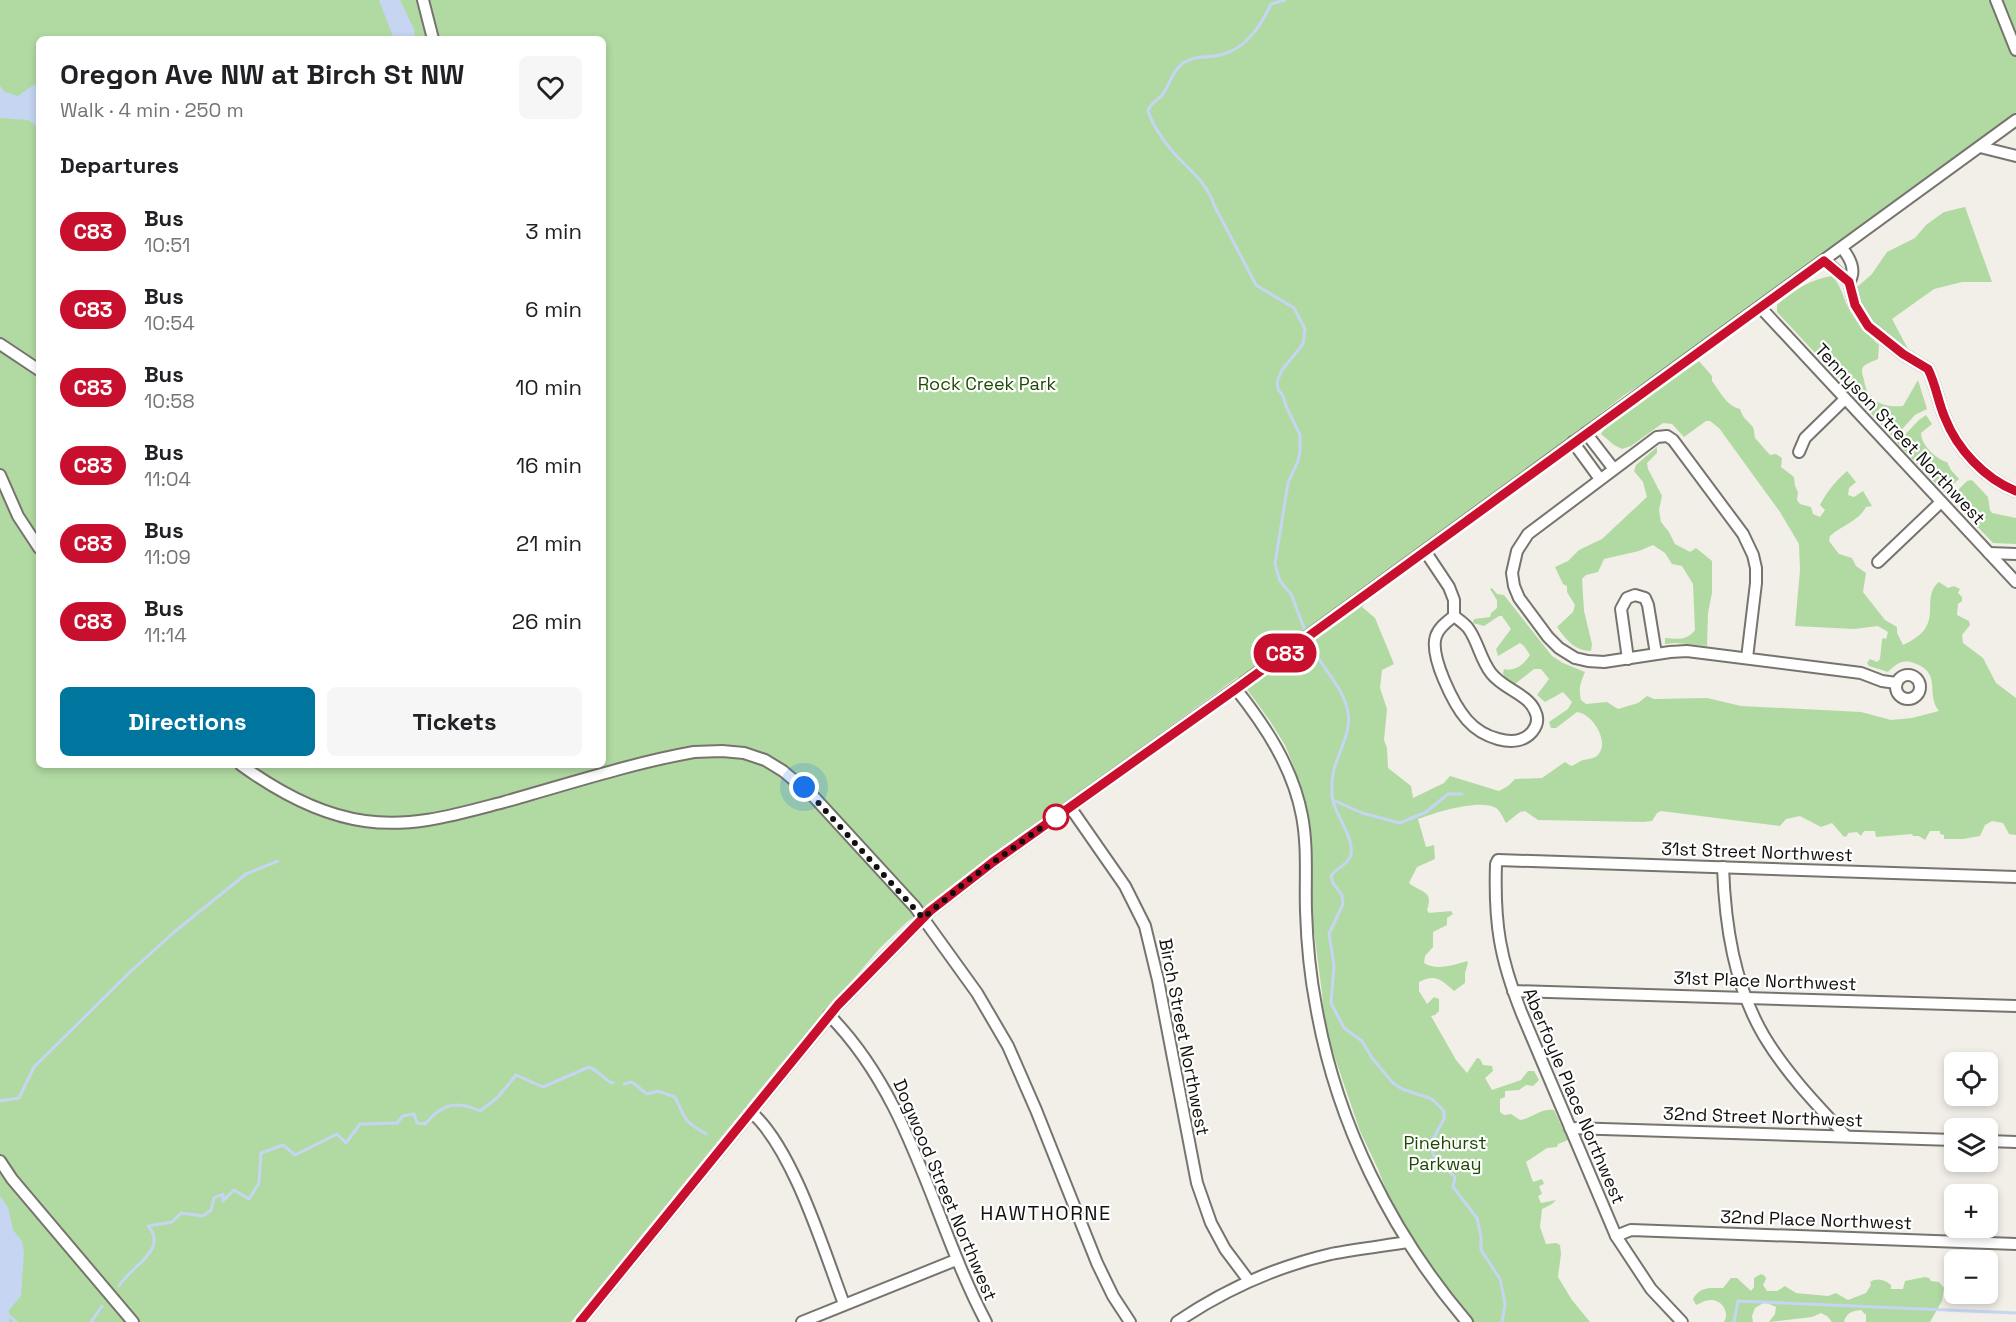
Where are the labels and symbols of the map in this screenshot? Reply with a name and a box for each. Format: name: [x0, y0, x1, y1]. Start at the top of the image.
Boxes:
street label: Tennyson Street Northwest: [1810, 338, 1991, 529]
park label: Rock Creek Park: [918, 372, 1057, 395]
line badge: C83: [1250, 634, 1320, 672]
your location: [789, 772, 819, 802]
unlabelled marker: [1043, 804, 1069, 830]
street label: 31st Street Northwest: [1661, 837, 1853, 866]
street label: Birch Street Northwest: [1154, 936, 1215, 1137]
street label: 31st Place Northwest: [1673, 966, 1857, 995]
street label: Aberfoyle Place Northwest: [1518, 984, 1631, 1207]
street label: Dogwood Street Northwest: [888, 1076, 1003, 1304]
street label: 32nd Street Northwest: [1663, 1102, 1863, 1131]
park label: Pinehurst Parkway: [1404, 1131, 1487, 1175]
district label: HAWTHORNE: [980, 1200, 1112, 1226]
street label: 32nd Place Northwest: [1720, 1205, 1912, 1234]

